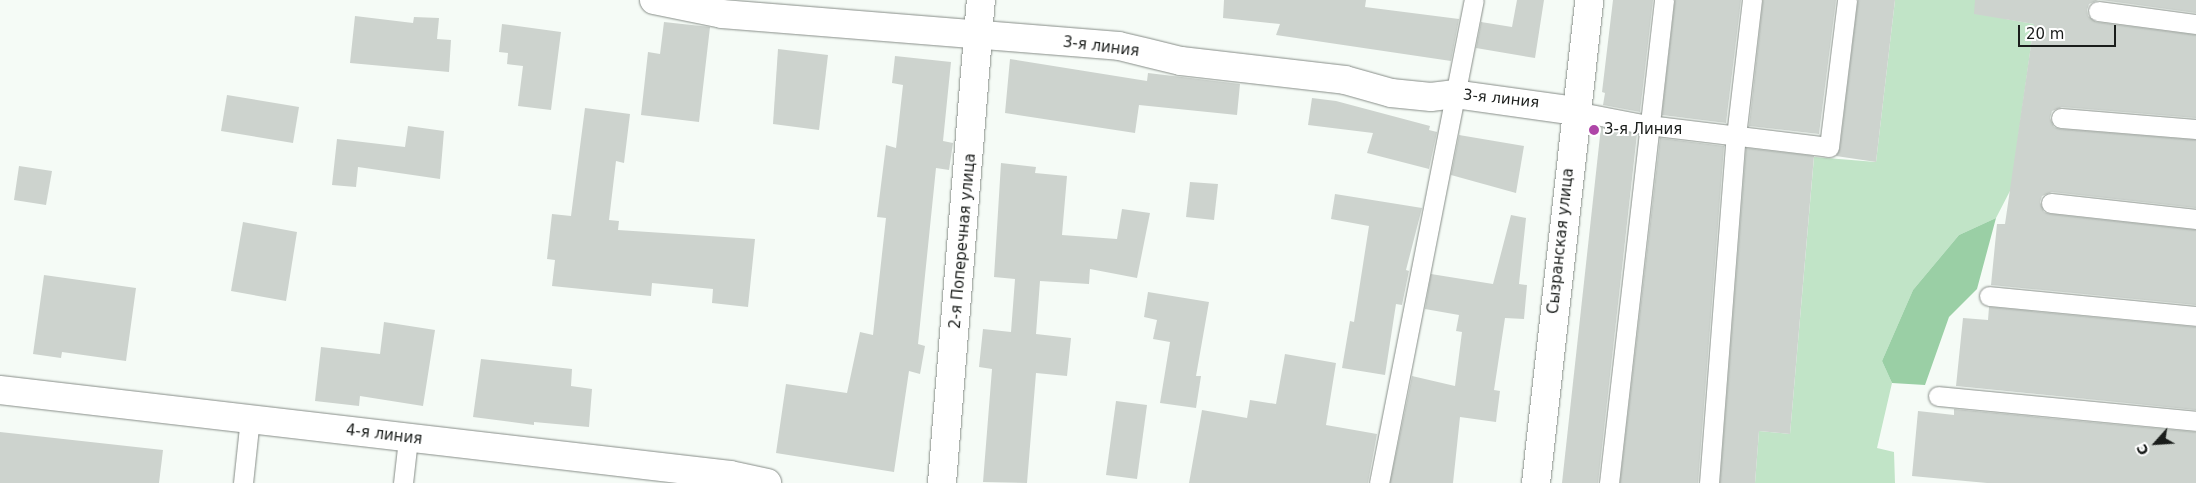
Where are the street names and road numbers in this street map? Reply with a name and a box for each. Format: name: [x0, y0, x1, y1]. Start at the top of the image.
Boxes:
street label: 3-я линия: [1062, 33, 1140, 61]
street label: 3-я линия: [1462, 86, 1540, 112]
street label: 2-я Поперечная улица: [946, 152, 980, 330]
street label: Сызранская улица: [1544, 167, 1578, 315]
street label: 4-я линия: [345, 421, 423, 449]

